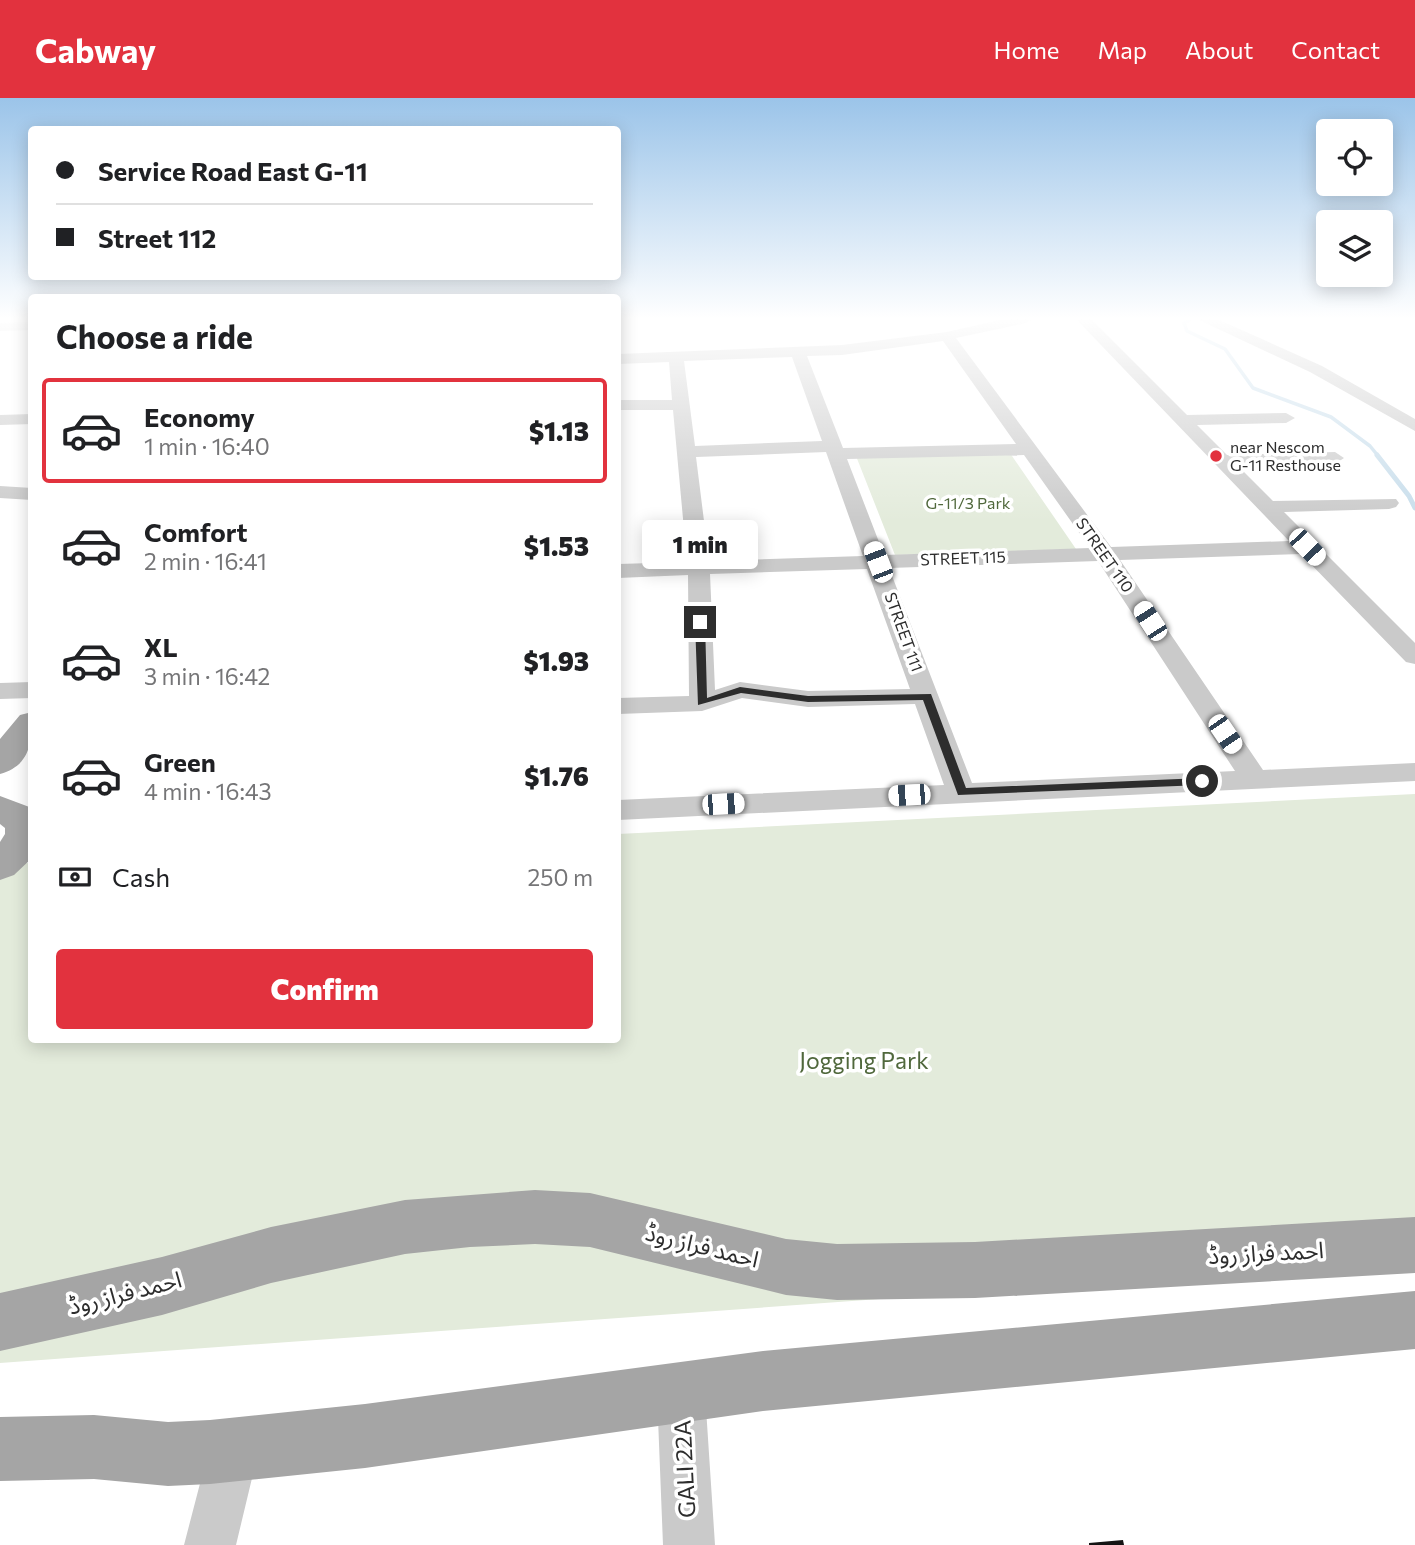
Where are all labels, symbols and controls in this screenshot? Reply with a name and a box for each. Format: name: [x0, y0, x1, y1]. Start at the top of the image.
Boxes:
text: Cabway: [35, 29, 156, 70]
text: Home: [994, 35, 1060, 64]
text: Map: [1098, 35, 1147, 64]
text: About: [1185, 35, 1253, 64]
text: Contact: [1291, 35, 1380, 64]
map controls: [1316, 119, 1393, 287]
button: locate: [1316, 119, 1393, 196]
text: Service Road East G-11: [98, 155, 368, 186]
button: layers: [1316, 210, 1393, 287]
text: Street 112: [98, 222, 216, 253]
text: Choose a ride: [56, 316, 253, 356]
icon: car: [60, 399, 123, 462]
text: Economy: [144, 401, 255, 432]
text: $1.13: [529, 415, 589, 446]
text: 1 min · 16:40: [144, 432, 270, 460]
place label: near Nescom G-11 Resthouse: [1230, 437, 1341, 474]
marker: near Nescom G-11 Resthouse: [1208, 448, 1224, 464]
park label: G-11/3 Park: [926, 493, 1011, 512]
icon: car: [60, 514, 123, 577]
street label: STREET 110: [1073, 514, 1138, 596]
text: Comfort: [144, 516, 247, 547]
callout: 1 min: [642, 520, 758, 570]
car: [1285, 525, 1330, 569]
text: $1.53: [524, 530, 589, 561]
text: 1 min: [672, 530, 728, 558]
car: [861, 539, 896, 585]
text: 2 min · 16:41: [144, 547, 267, 575]
street label: STREET 115: [920, 547, 1006, 568]
street label: STREET 111: [881, 590, 928, 674]
car: [1130, 598, 1171, 644]
route end: [684, 606, 716, 638]
icon: car: [60, 629, 123, 692]
text: XL: [144, 631, 178, 662]
text: $1.93: [523, 645, 589, 676]
text: 3 min · 16:42: [144, 662, 270, 690]
car: [1205, 711, 1246, 757]
icon: car: [60, 744, 123, 807]
text: Green: [144, 746, 216, 777]
text: $1.76: [524, 760, 589, 791]
route start: [1186, 765, 1218, 797]
text: 4 min · 16:43: [144, 777, 272, 805]
car: [888, 783, 931, 807]
car: [702, 792, 745, 816]
icon: cash: [56, 858, 94, 896]
text: Cash: [112, 861, 170, 892]
text: 250 m: [528, 863, 593, 891]
button: Confirm: [56, 949, 593, 1029]
park label: Jogging Park: [799, 1046, 929, 1074]
street label: احمد فراز روڈ: [642, 1217, 762, 1274]
street label: احمد فراز روڈ: [1207, 1235, 1325, 1270]
street label: احمد فراز روڈ: [65, 1264, 185, 1321]
street label: GALI 22A: [667, 1419, 701, 1519]

